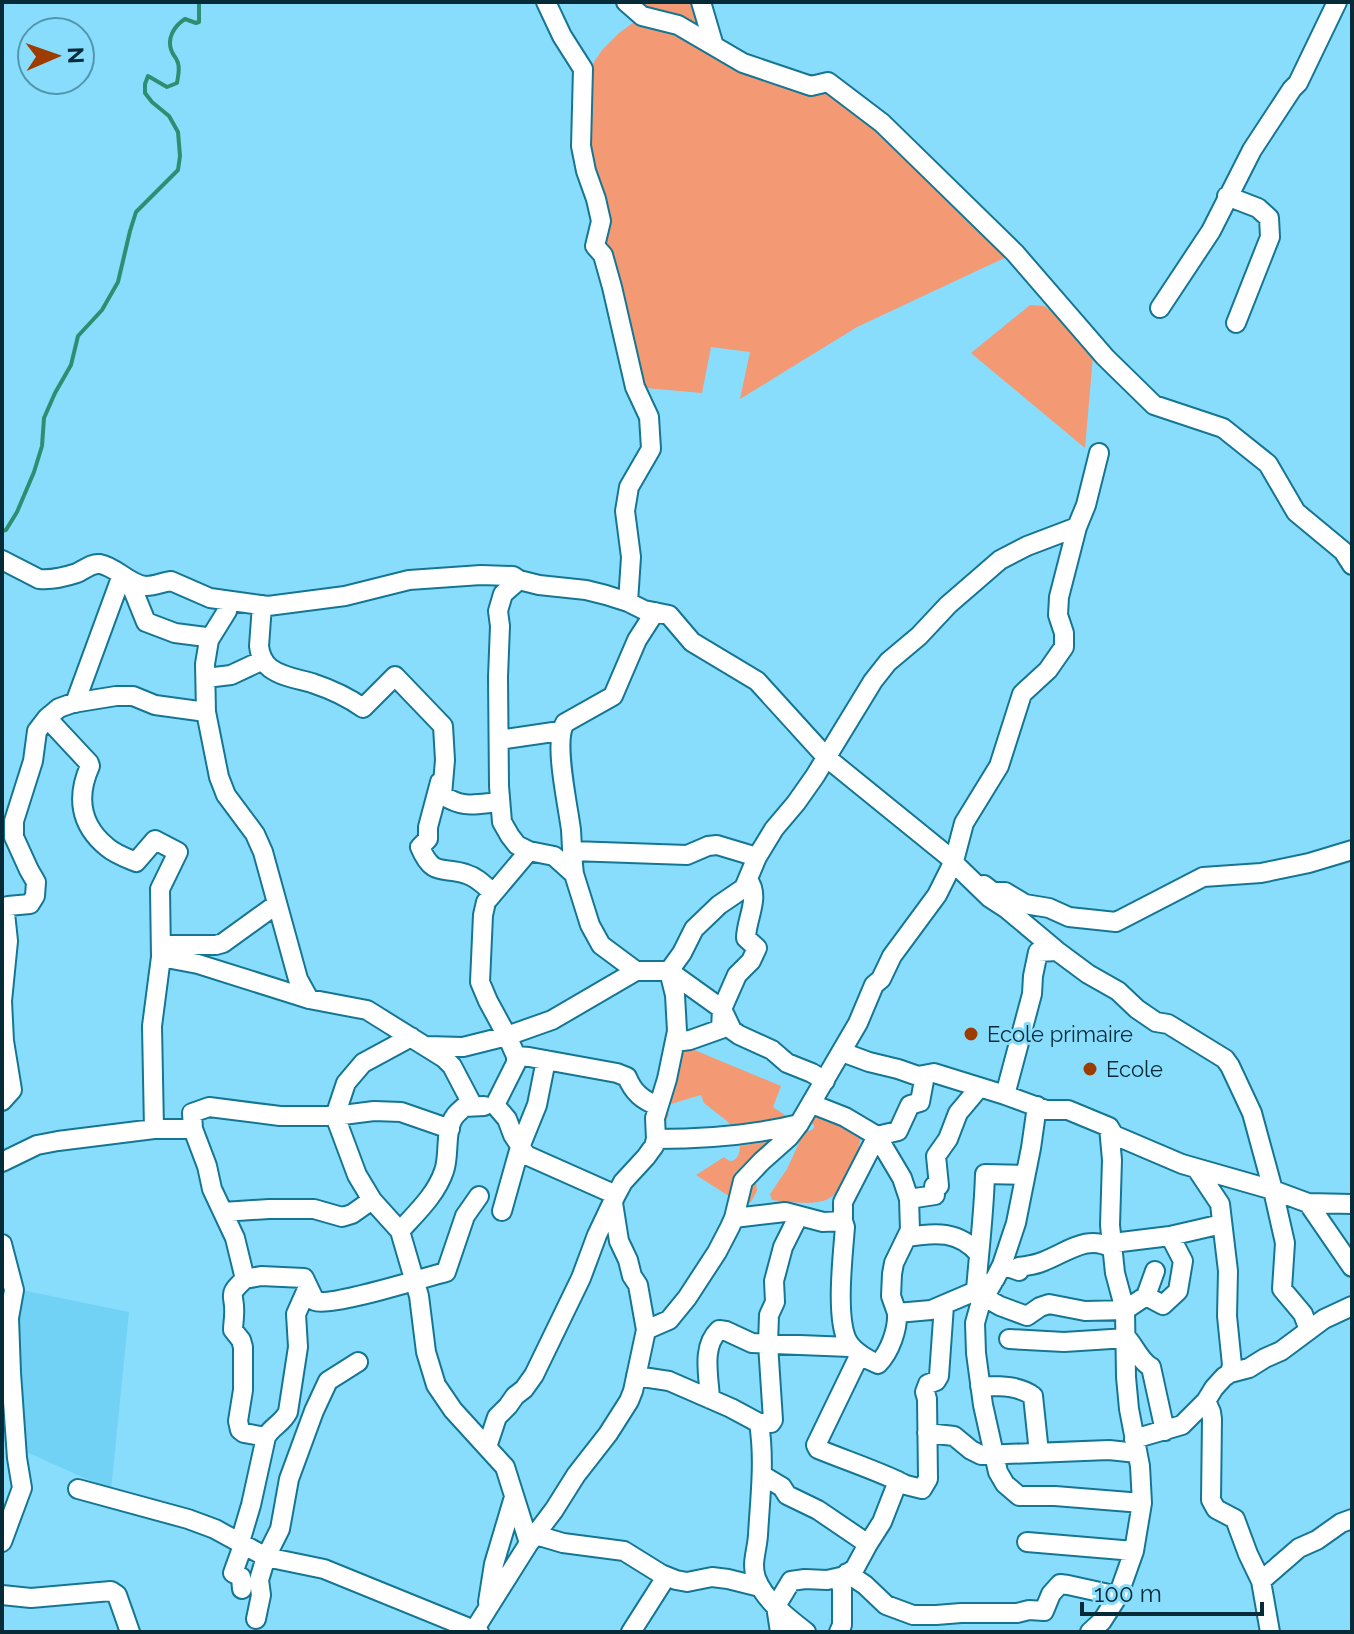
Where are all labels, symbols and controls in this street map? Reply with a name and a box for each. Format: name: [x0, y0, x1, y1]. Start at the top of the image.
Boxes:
north arrow: [16, 16, 96, 96]
text: N: [63, 46, 89, 64]
place label: Ecole primaire: [987, 1021, 1133, 1047]
marker: Ecole primaire: [962, 1025, 980, 1043]
place label: Ecole: [1106, 1056, 1163, 1082]
marker: Ecole: [1081, 1060, 1099, 1078]
scale bar: [1082, 1566, 1262, 1616]
text: 100 m: [1094, 1579, 1162, 1608]

